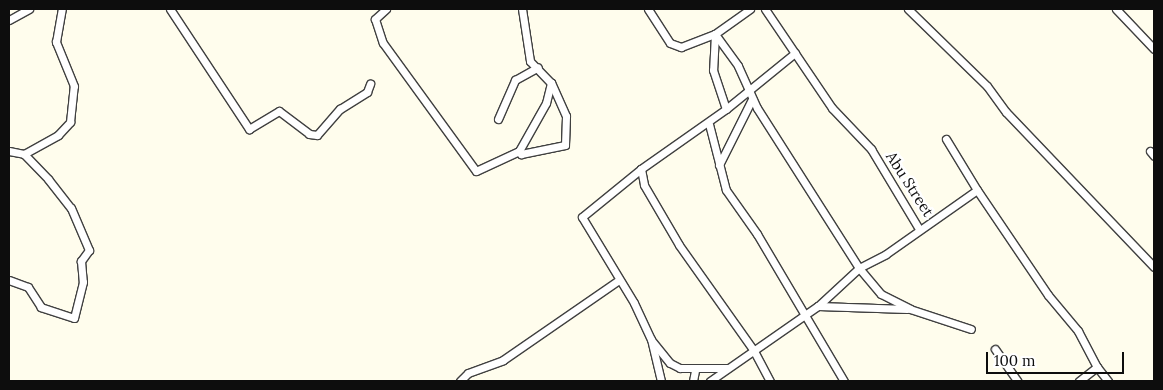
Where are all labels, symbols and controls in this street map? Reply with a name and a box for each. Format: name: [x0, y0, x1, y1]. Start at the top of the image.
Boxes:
street label: Abu Street: [882, 148, 938, 220]
scale bar: [988, 342, 1126, 374]
text: 100 m: [994, 351, 1035, 370]

